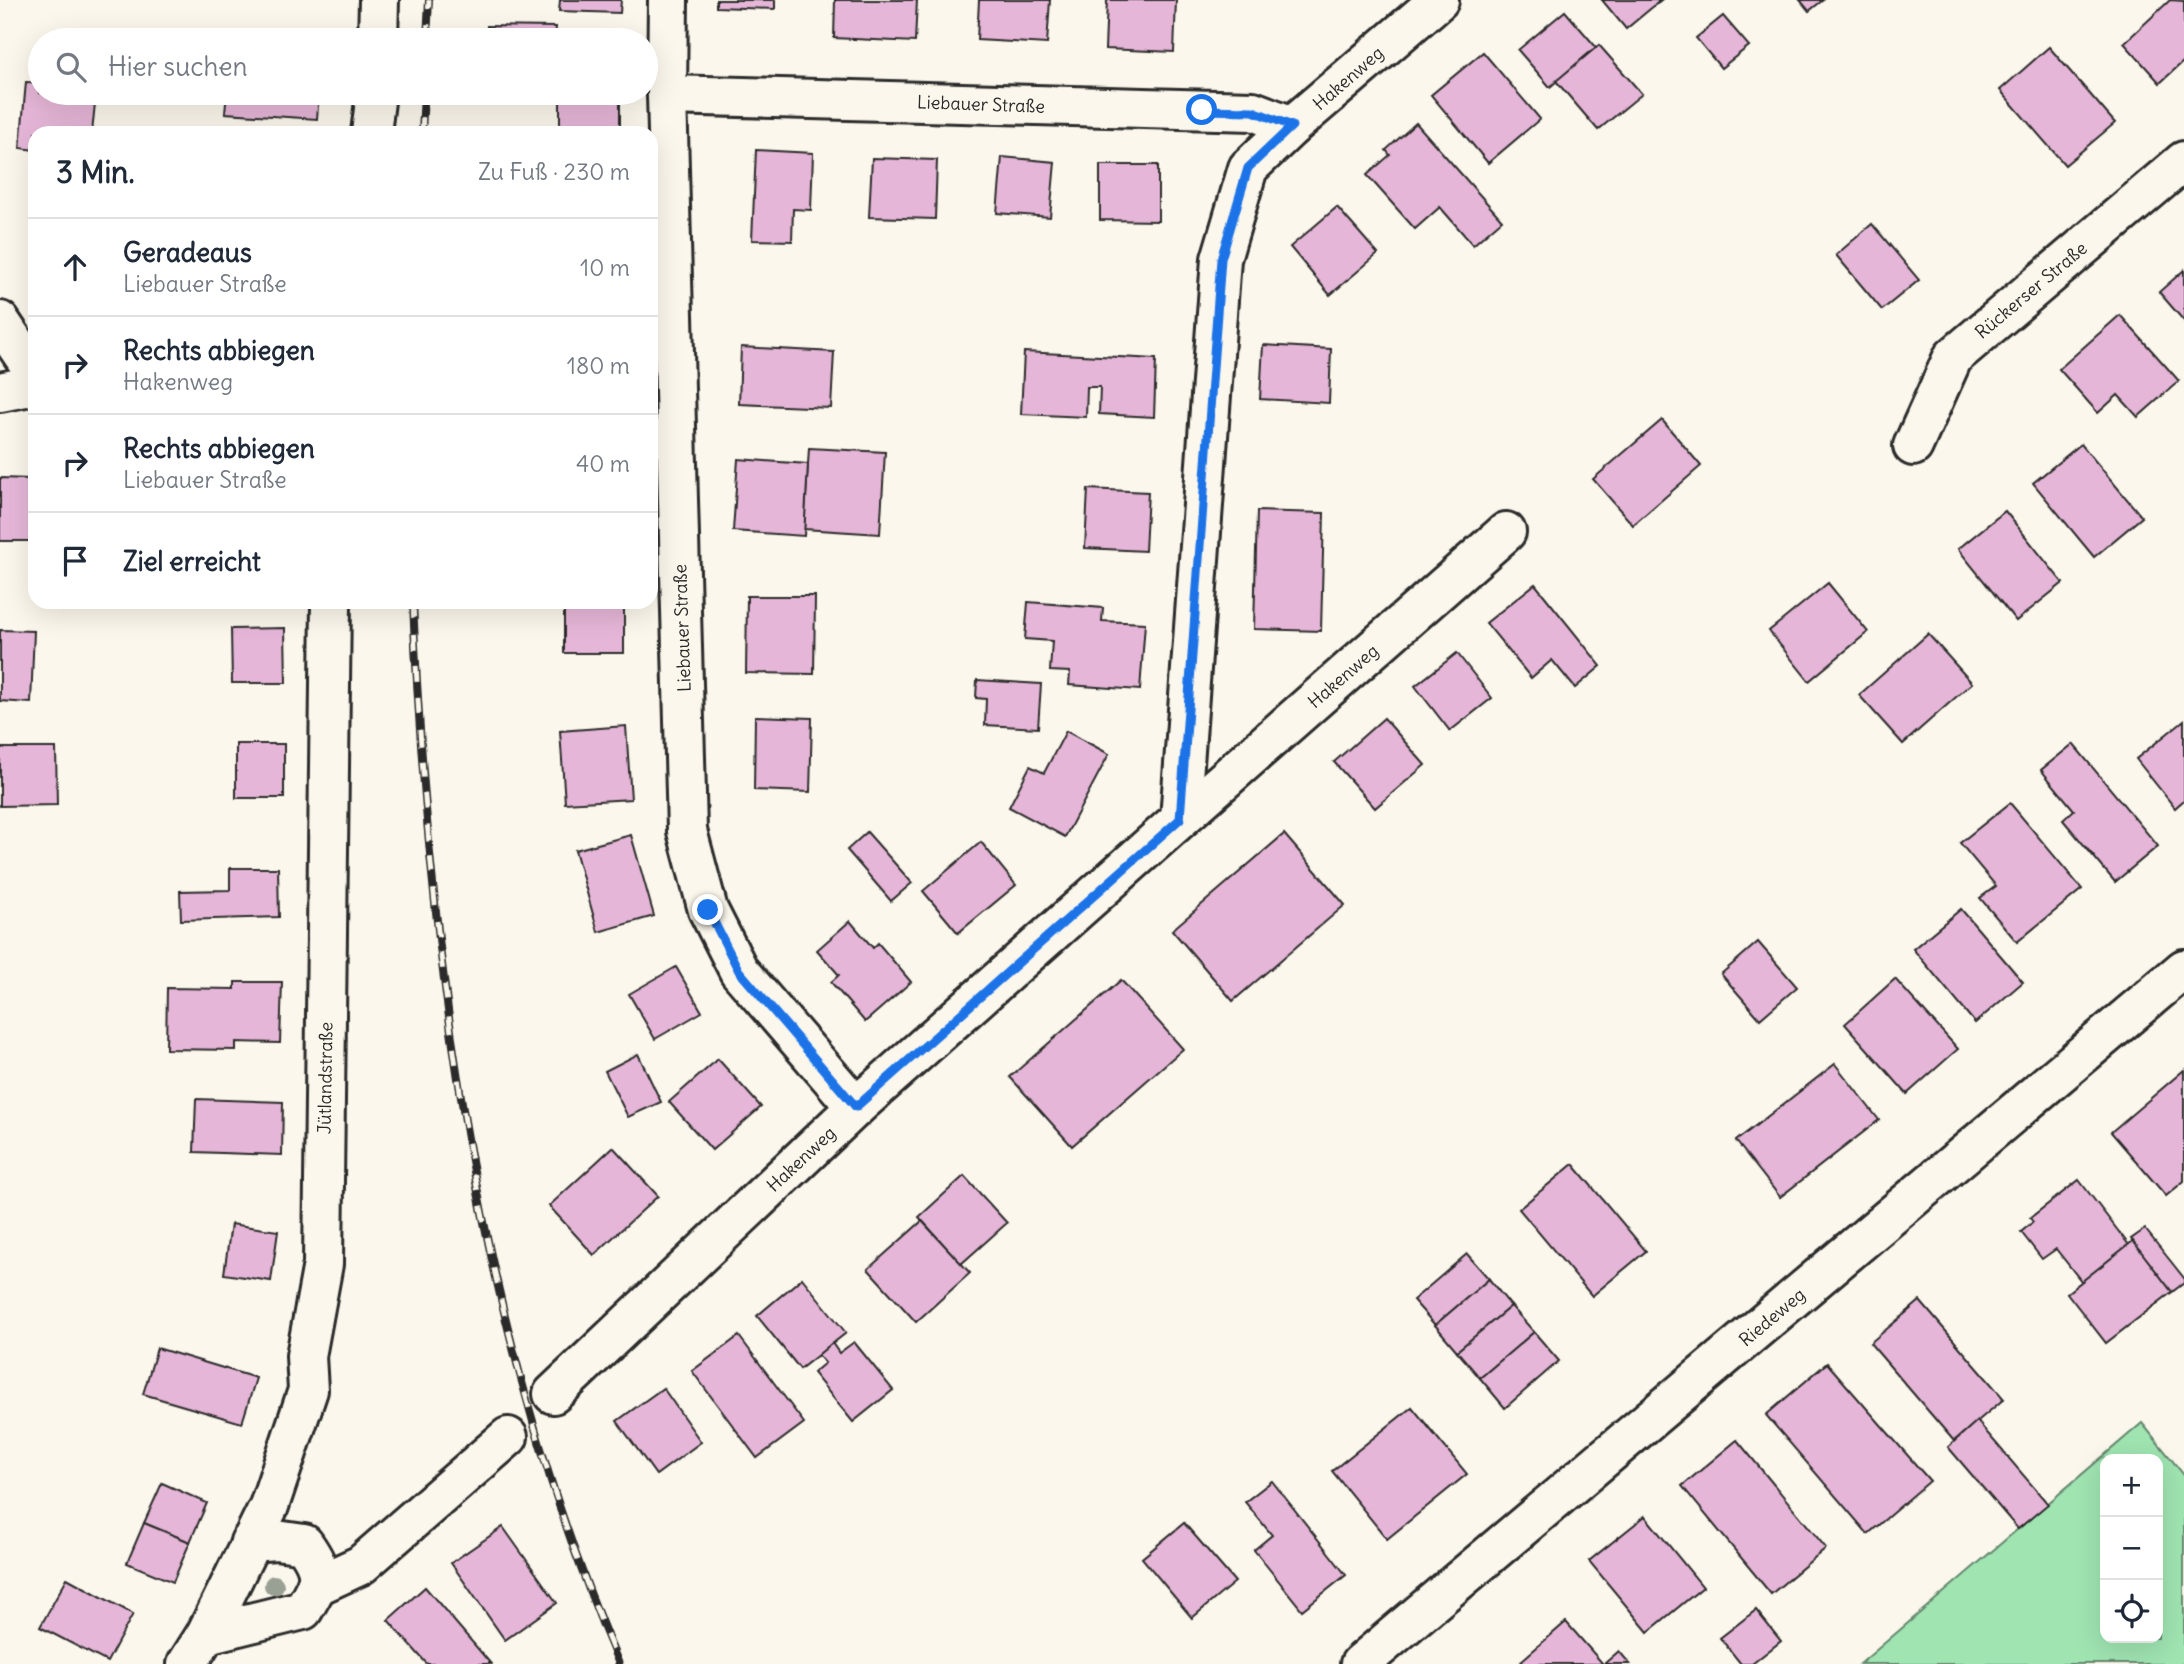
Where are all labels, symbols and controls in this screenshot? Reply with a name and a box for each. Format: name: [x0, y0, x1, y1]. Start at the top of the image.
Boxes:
search box: [28, 28, 658, 105]
street label: Hakenweg: [1308, 41, 1388, 115]
icon: search: [52, 48, 90, 86]
text: Hier suchen: [108, 50, 248, 83]
street label: Liebauer Straße: [917, 90, 1045, 118]
route start: [1186, 94, 1217, 125]
text: 3 Min.: [56, 153, 135, 191]
text: Zu Fuß · 230 m: [478, 157, 630, 186]
text: Geradeaus: [123, 236, 252, 269]
street label: Rückerser Straße: [1970, 236, 2092, 344]
icon: ahead: [56, 248, 94, 286]
text: 10 m: [580, 253, 630, 282]
text: Liebauer Straße: [123, 269, 287, 298]
text: Rechts abbiegen: [123, 334, 315, 367]
icon: right: [56, 346, 94, 384]
text: 180 m: [567, 351, 630, 380]
text: Hakenweg: [123, 367, 233, 396]
text: Rechts abbiegen: [123, 432, 315, 465]
icon: right: [56, 444, 94, 482]
text: 40 m: [576, 449, 630, 478]
text: Liebauer Straße: [123, 465, 287, 494]
icon: arrive: [56, 542, 94, 580]
text: Ziel erreicht: [123, 545, 261, 578]
street label: Liebauer Straße: [668, 564, 696, 692]
street label: Hakenweg: [1303, 639, 1383, 713]
route end: [692, 894, 723, 925]
street label: Jütlandstraße: [313, 1022, 337, 1134]
street label: Hakenweg: [762, 1121, 840, 1197]
street label: Riedeweg: [1734, 1283, 1810, 1351]
map controls: [2100, 1454, 2163, 1643]
button: +: [2100, 1454, 2163, 1517]
button: −: [2100, 1517, 2163, 1580]
button: locate: [2100, 1580, 2163, 1643]

